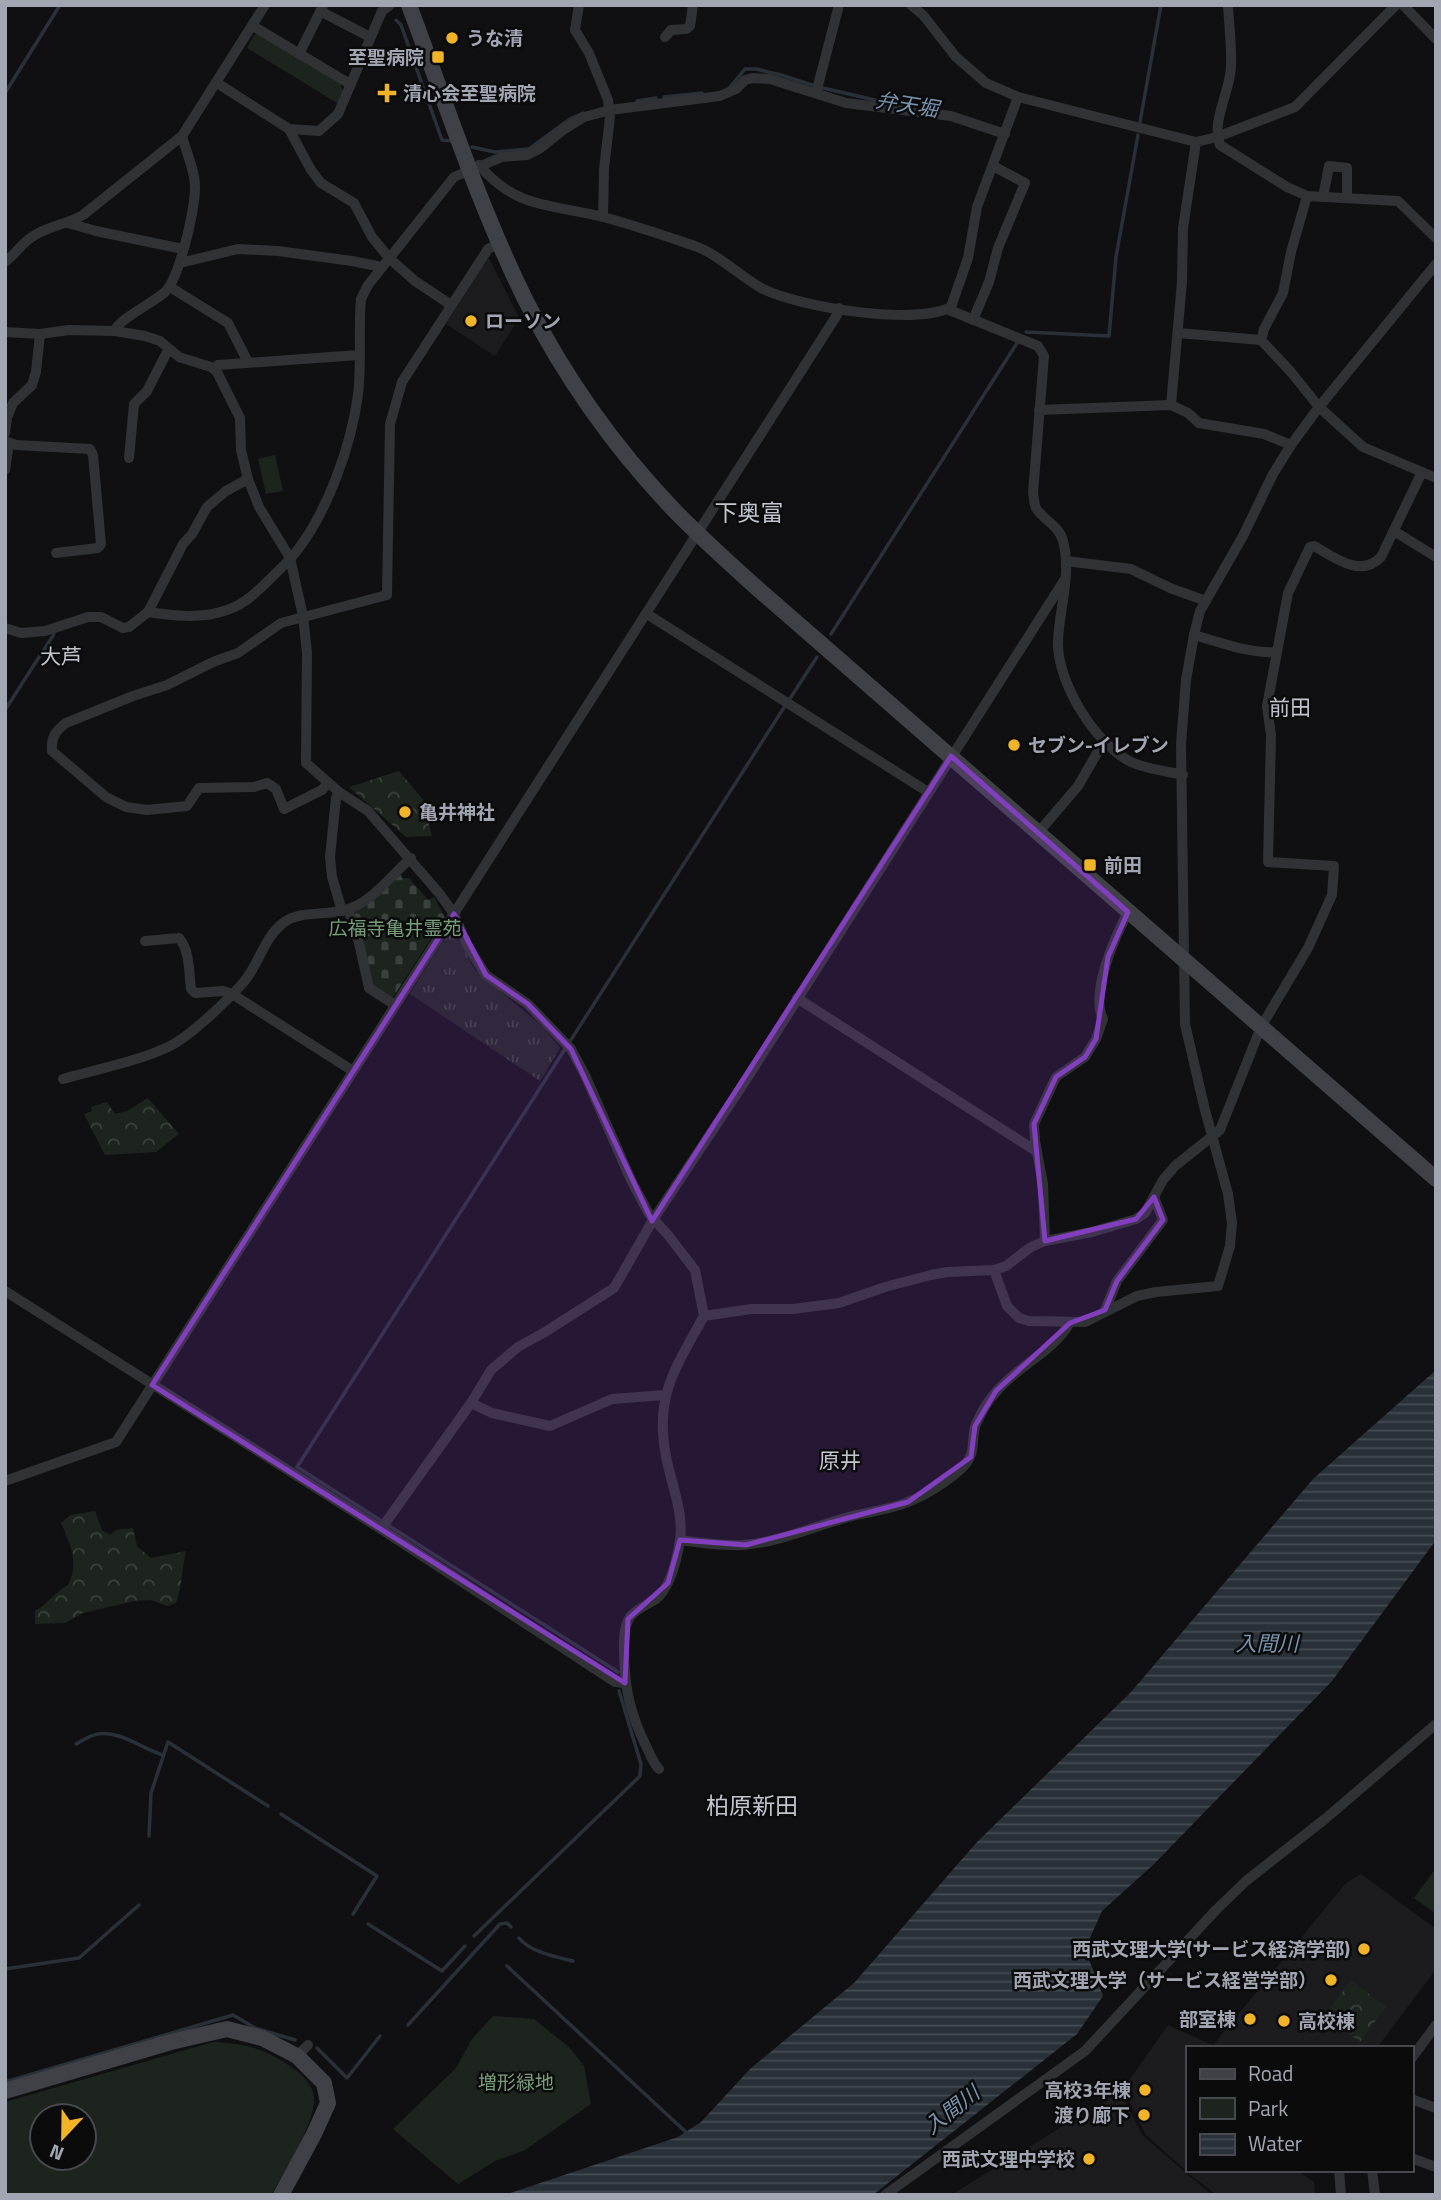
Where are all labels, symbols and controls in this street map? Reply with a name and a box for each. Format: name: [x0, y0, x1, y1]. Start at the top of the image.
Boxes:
place label: うな清: [466, 23, 523, 52]
marker: うな清: [444, 30, 460, 46]
place label: 至聖病院: [348, 42, 424, 71]
marker: 至聖病院: [430, 49, 446, 65]
place label: 清心会至聖病院: [403, 78, 536, 107]
marker: 清心会至聖病院: [377, 83, 397, 103]
water label: 弁天堀: [874, 83, 944, 125]
place label: ローソン: [485, 306, 561, 335]
marker: ローソン: [463, 313, 479, 329]
district label: 下奥富: [715, 495, 784, 530]
district label: 大芦: [40, 640, 82, 672]
district label: 前田: [1269, 691, 1311, 723]
place label: セブン-イレブン: [1028, 730, 1169, 759]
marker: セブン-イレブン: [1006, 737, 1022, 753]
place label: 亀井神社: [419, 797, 495, 826]
marker: 亀井神社: [397, 804, 413, 820]
place label: 前田: [1104, 850, 1142, 879]
marker: 前田: [1082, 857, 1098, 873]
park label: 広福寺亀井霊苑: [328, 913, 462, 942]
district label: 原井: [819, 1444, 861, 1476]
water label: 入間川: [1236, 1627, 1300, 1659]
district label: 柏原新田: [706, 1788, 798, 1823]
place label: 西武文理大学(サービス経済学部): [1072, 1934, 1350, 1963]
marker: 西武文理大学(サービス経済学部): [1356, 1941, 1372, 1957]
place label: 西武文理大学（サービス経営学部）: [1013, 1965, 1317, 1994]
marker: 西武文理大学（サービス経営学部）: [1323, 1972, 1339, 1988]
place label: 部室棟: [1179, 2004, 1236, 2033]
place label: 高校棟: [1298, 2006, 1355, 2035]
marker: 部室棟: [1242, 2011, 1258, 2027]
marker: 高校棟: [1276, 2013, 1292, 2029]
legend: [1186, 2046, 1413, 2172]
text: Road: [1248, 2057, 1293, 2089]
park label: 増形緑地: [478, 2067, 554, 2096]
place label: 高校3年棟: [1044, 2075, 1131, 2104]
water label: 入間川: [917, 2076, 988, 2141]
marker: 高校3年棟: [1137, 2082, 1153, 2098]
text: Park: [1248, 2092, 1288, 2124]
place label: 渡り廊下: [1054, 2100, 1130, 2129]
north arrow: [28, 2102, 98, 2172]
marker: 渡り廊下: [1136, 2107, 1152, 2123]
text: Water: [1248, 2127, 1302, 2159]
text: N: [45, 2137, 68, 2169]
place label: 西武文理中学校: [942, 2144, 1075, 2173]
marker: 西武文理中学校: [1081, 2151, 1097, 2167]

